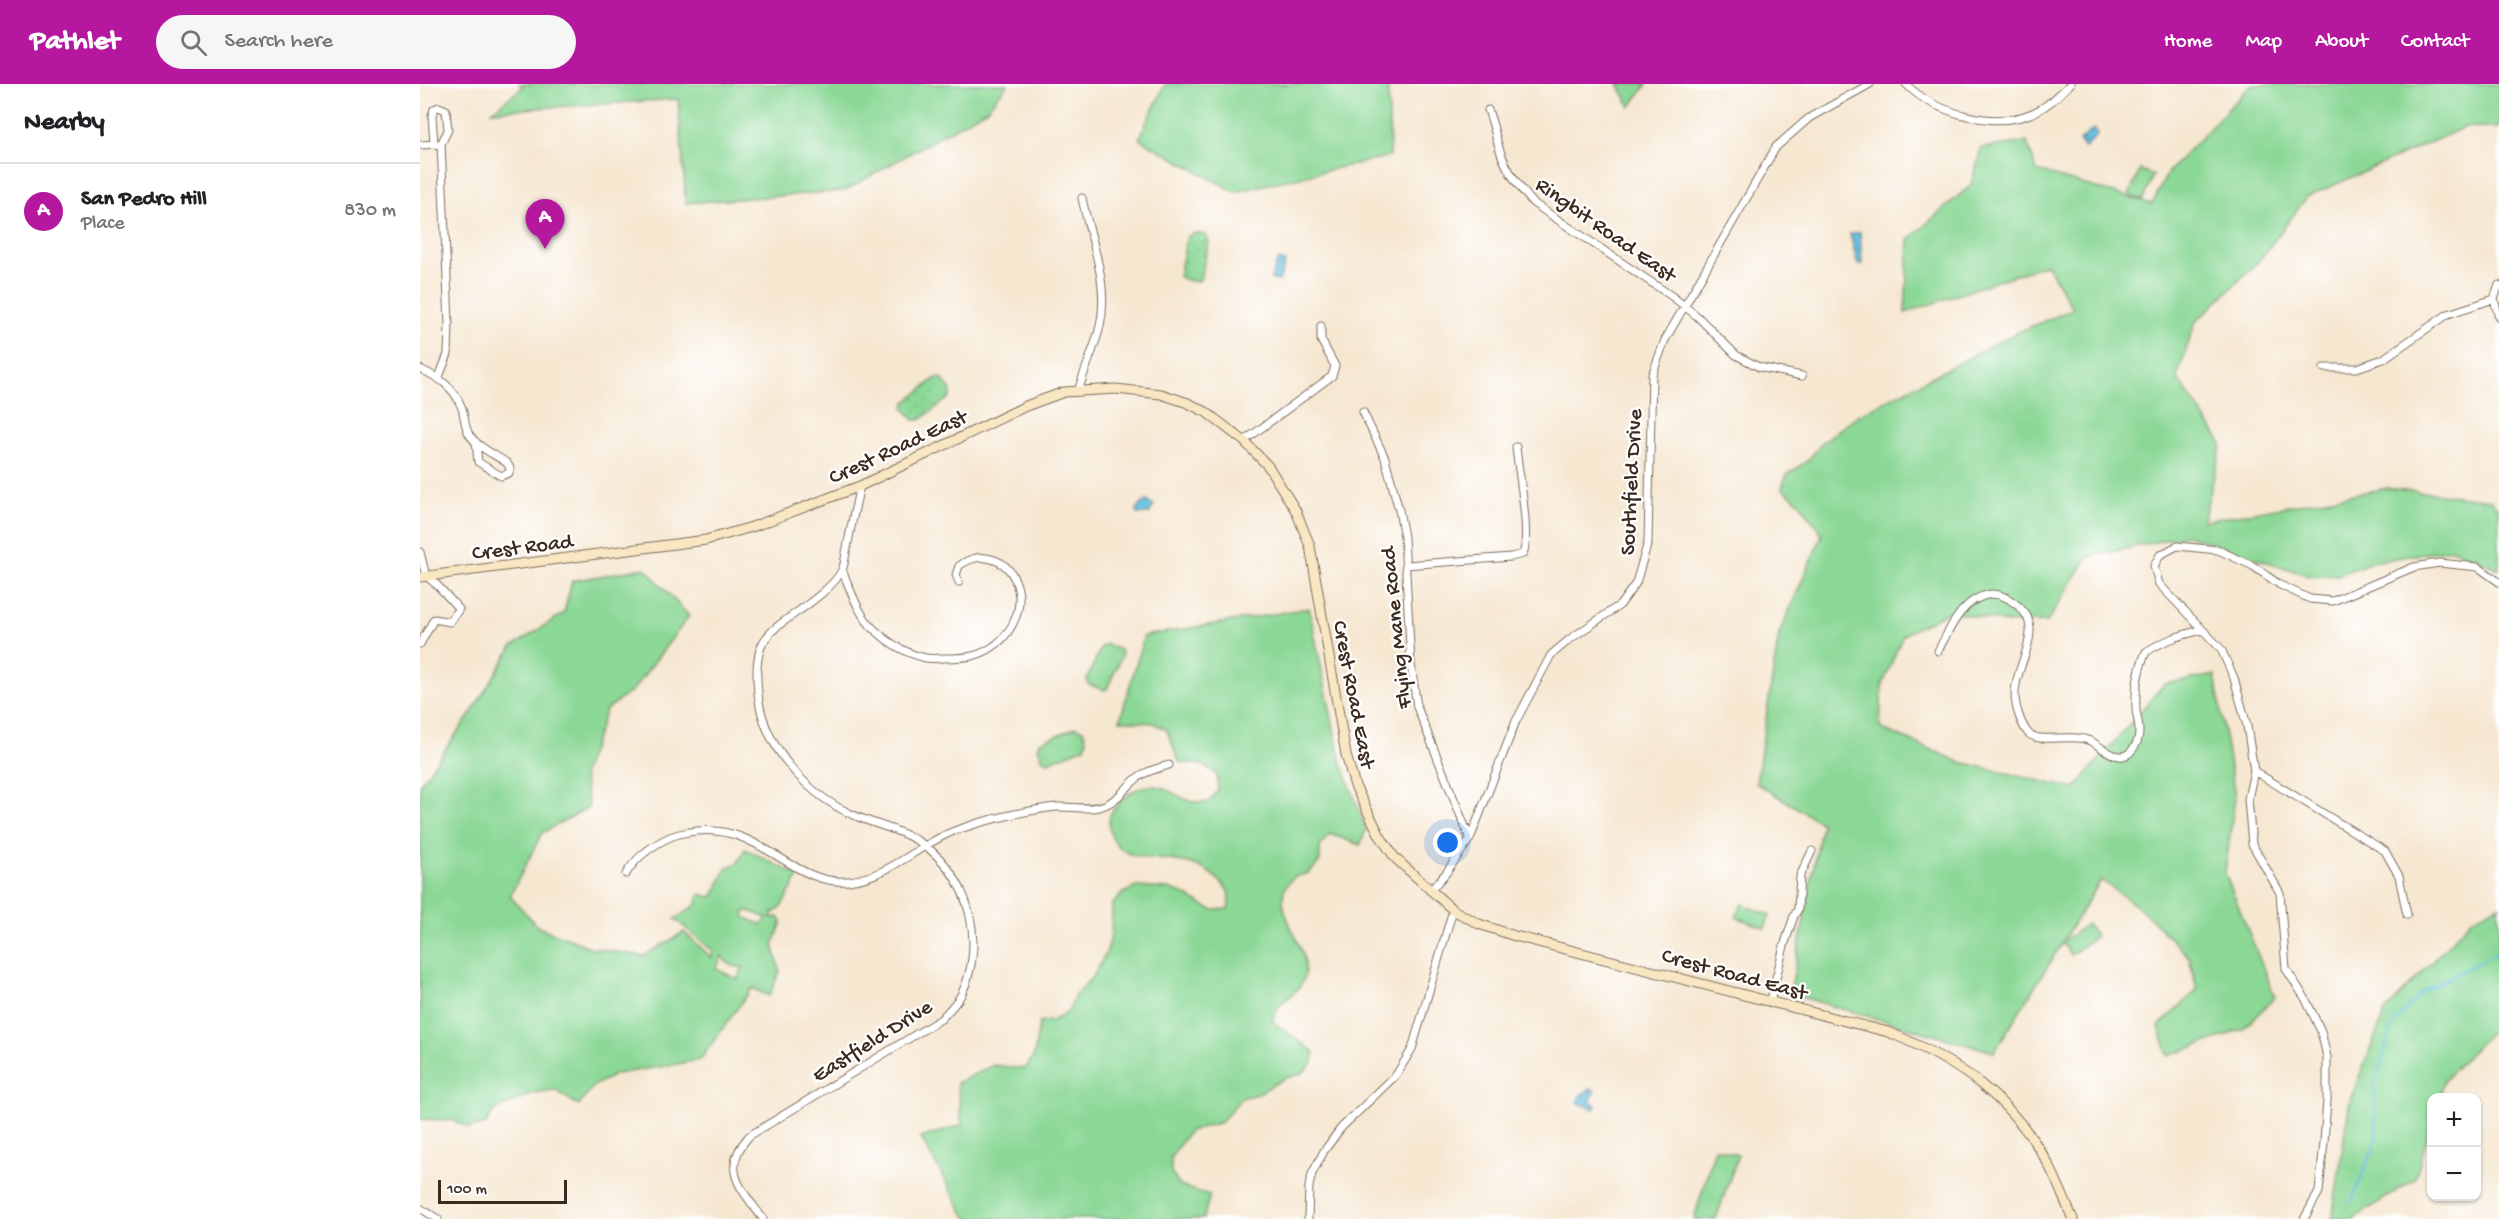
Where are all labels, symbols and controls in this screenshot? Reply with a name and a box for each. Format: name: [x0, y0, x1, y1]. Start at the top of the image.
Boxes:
search box: [156, 15, 576, 69]
text: Pathlet: [30, 26, 120, 59]
icon: search: [177, 26, 210, 59]
text: Search here: [225, 29, 333, 55]
text: Home: [2164, 30, 2212, 55]
text: Map: [2245, 30, 2282, 55]
text: About: [2315, 30, 2368, 55]
text: Contact: [2401, 30, 2469, 55]
text: Nearby: [24, 108, 105, 139]
street label: Ringbit Road East: [1529, 173, 1682, 291]
text: San Pedro Hill: [81, 187, 207, 213]
text: A: [38, 200, 49, 223]
text: 830 m: [344, 200, 396, 223]
pin: A: [526, 200, 564, 249]
text: Place: [81, 213, 125, 236]
street label: Crest Road East: [825, 404, 974, 492]
street label: Southfield Drive: [1616, 408, 1650, 556]
street label: Crest Road: [471, 530, 576, 568]
street label: Flying Mane Road: [1376, 543, 1420, 711]
street label: Crest Road East: [1325, 619, 1379, 773]
your location: [1433, 828, 1462, 857]
street label: Crest Road East: [1658, 944, 1812, 1008]
street label: Eastfield Drive: [808, 995, 939, 1090]
map controls: [2427, 1093, 2481, 1201]
button: +: [2427, 1093, 2481, 1147]
button: −: [2427, 1147, 2481, 1201]
scale bar: [438, 1177, 567, 1204]
text: 100 m: [447, 1181, 487, 1200]

